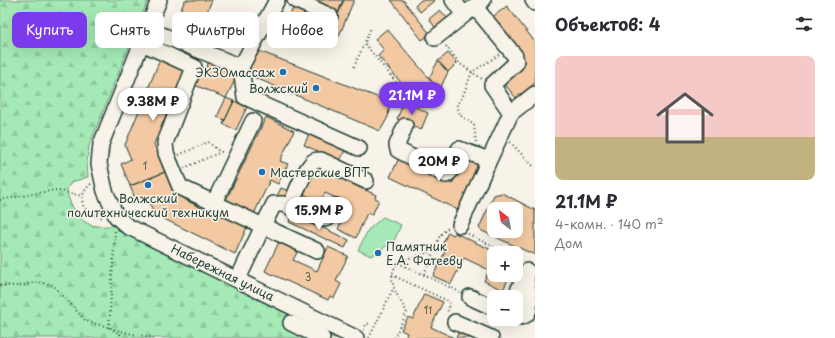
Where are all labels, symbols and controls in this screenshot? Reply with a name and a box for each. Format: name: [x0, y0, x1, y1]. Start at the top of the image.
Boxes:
text: Объектов: 4: [555, 11, 660, 37]
chip: Купить: [12, 12, 87, 48]
chip: Снять: [95, 12, 164, 48]
chip: Фильтры: [172, 12, 259, 48]
chip: Новое: [267, 12, 338, 48]
icon: filters: [793, 13, 815, 35]
place label: ЭКЗОмассаж: [195, 63, 275, 81]
marker: ЭКЗОмассаж: [278, 67, 288, 77]
place label: Волжский: [249, 79, 308, 97]
pin: 21.1M ₽: [375, 82, 449, 116]
icon: home: [649, 82, 721, 154]
marker: Волжский: [311, 83, 321, 93]
text: 21.1M ₽: [388, 85, 436, 104]
pin: 9.38M ₽: [116, 88, 190, 122]
text: 9.38M ₽: [127, 91, 179, 110]
pin: 20M ₽: [411, 148, 467, 182]
text: 20M ₽: [418, 151, 460, 170]
house number: 1: [143, 158, 147, 173]
place label: Мастерские ВПТ: [270, 163, 370, 181]
marker: Мастерские ВПТ: [257, 167, 267, 177]
marker: Волжский политехнический техникум: [143, 180, 153, 190]
text: 21.1M ₽: [555, 188, 617, 214]
place label: Волжский политехнический техникум: [67, 189, 229, 221]
pin: 15.9M ₽: [282, 197, 356, 231]
text: 15.9M ₽: [294, 200, 344, 219]
north arrow: [487, 202, 523, 238]
map controls: [487, 202, 523, 326]
text: 4-комн. · 140 m²: [555, 214, 664, 233]
text: Дом: [555, 233, 583, 252]
place label: Памятник Е.А. Фатееву: [386, 237, 463, 269]
street label: Набережная улица: [168, 239, 278, 305]
button: +: [487, 246, 523, 282]
marker: Памятник Е.А. Фатееву: [373, 248, 383, 258]
house number: 3: [305, 269, 311, 284]
button: −: [487, 290, 523, 326]
house number: 11: [424, 302, 432, 317]

